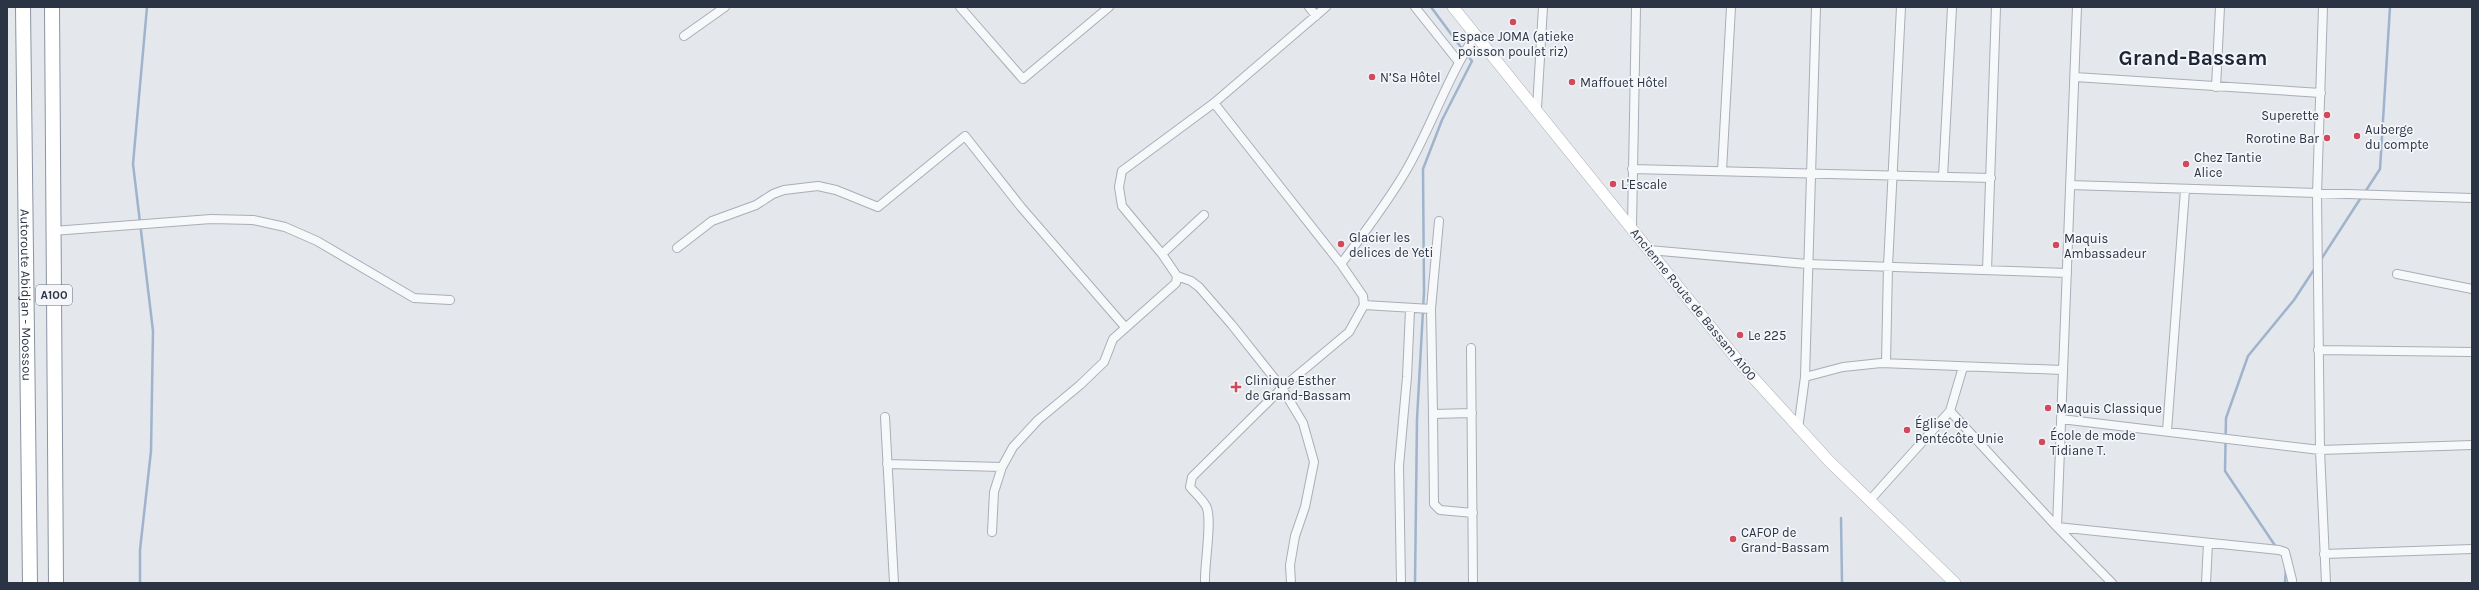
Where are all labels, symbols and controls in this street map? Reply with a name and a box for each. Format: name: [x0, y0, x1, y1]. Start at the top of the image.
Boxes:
marker: Espace JOMA (atieke poisson poulet riz): [1508, 17, 1518, 27]
place label: Espace JOMA (atieke poisson poulet riz): [1452, 29, 1574, 59]
district label: Grand-Bassam: [2119, 46, 2267, 70]
place label: N’Sa Hôtel: [1380, 70, 1441, 85]
marker: N’Sa Hôtel: [1367, 72, 1377, 82]
place label: Maffouet Hôtel: [1580, 75, 1668, 90]
marker: Maffouet Hôtel: [1567, 77, 1577, 87]
place label: Superette: [2261, 108, 2319, 123]
marker: Superette: [2322, 110, 2332, 120]
place label: Auberge du compte: [2365, 122, 2429, 152]
place label: Rorotine Bar: [2246, 131, 2319, 146]
marker: Auberge du compte: [2352, 131, 2362, 141]
marker: Rorotine Bar: [2322, 133, 2332, 143]
place label: Chez Tantie Alice: [2194, 150, 2262, 180]
marker: Chez Tantie Alice: [2181, 159, 2191, 169]
place label: L'Escale: [1621, 177, 1667, 192]
marker: L'Escale: [1608, 179, 1618, 189]
street label: Autoroute Abidjan - Moossou: [17, 209, 35, 381]
street label: Ancienne Route de Bassam A100: [1627, 225, 1760, 384]
place label: Glacier les delices de Yeti: [1349, 230, 1433, 260]
place label: Maquis Ambassadeur: [2064, 231, 2147, 261]
marker: Glacier les delices de Yeti: [1336, 239, 1346, 249]
marker: Maquis Ambassadeur: [2051, 240, 2061, 250]
road number: A100: [36, 285, 72, 305]
place label: Le 225: [1748, 328, 1786, 343]
marker: Le 225: [1735, 330, 1745, 340]
place label: Clinique Esther de Grand-Bassam: [1245, 373, 1351, 403]
marker: Clinique Esther de Grand-Bassam: [1230, 381, 1242, 393]
place label: Maquis Classique: [2056, 401, 2162, 417]
marker: Maquis Classique: [2043, 403, 2053, 413]
place label: Église de Pentécôte Unie: [1915, 414, 2004, 446]
marker: Église de Pentécôte Unie: [1902, 425, 1912, 435]
place label: École de mode Tidiane T.: [2050, 426, 2136, 458]
marker: École de mode Tidiane T.: [2037, 437, 2047, 447]
place label: CAFOP de Grand-Bassam: [1741, 525, 1830, 555]
marker: CAFOP de Grand-Bassam: [1728, 534, 1738, 544]

